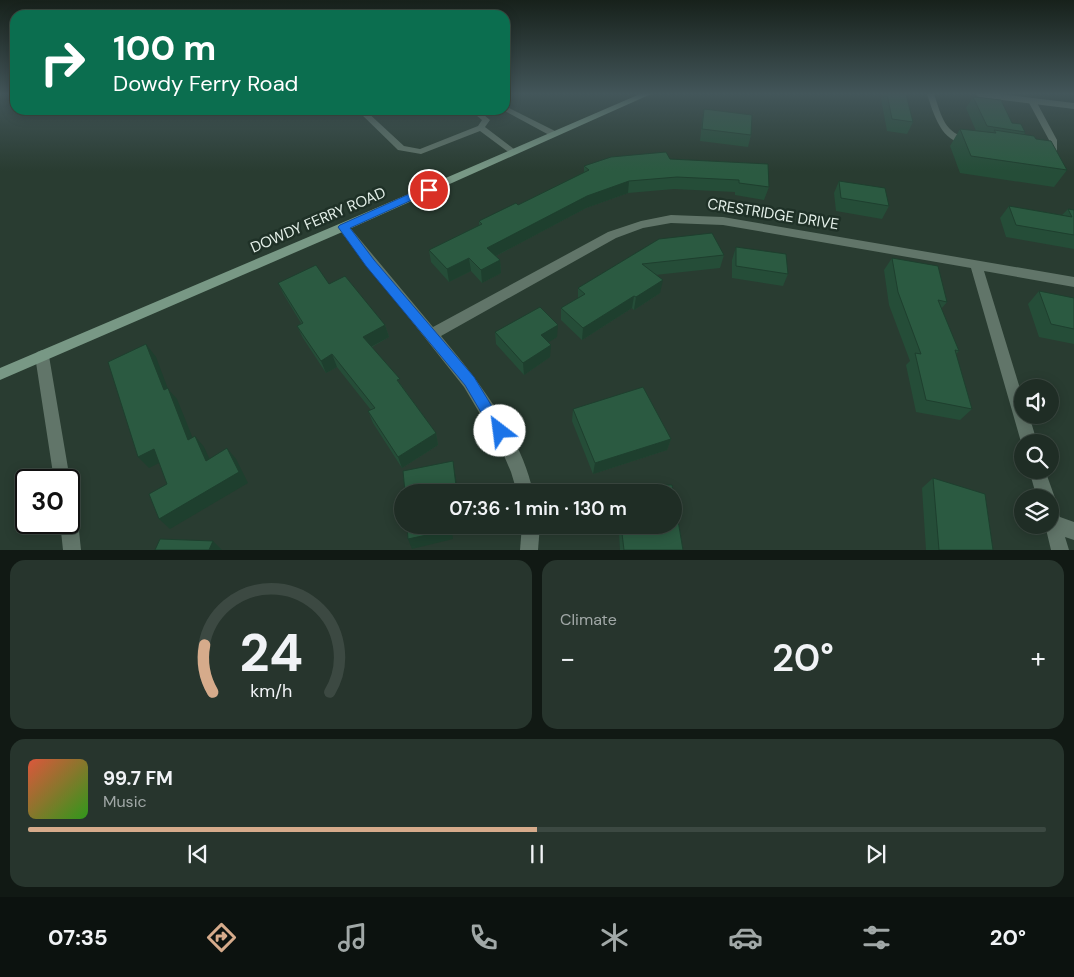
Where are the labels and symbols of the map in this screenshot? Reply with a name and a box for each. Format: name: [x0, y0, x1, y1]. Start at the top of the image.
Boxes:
pin: [408, 169, 450, 211]
street label: DOWDY FERRY ROAD: [247, 182, 389, 258]
street label: CRESTRIDGE DRIVE: [706, 194, 840, 234]
position arrow: [473, 404, 525, 456]
speed limit sign: 30: [15, 469, 80, 534]

